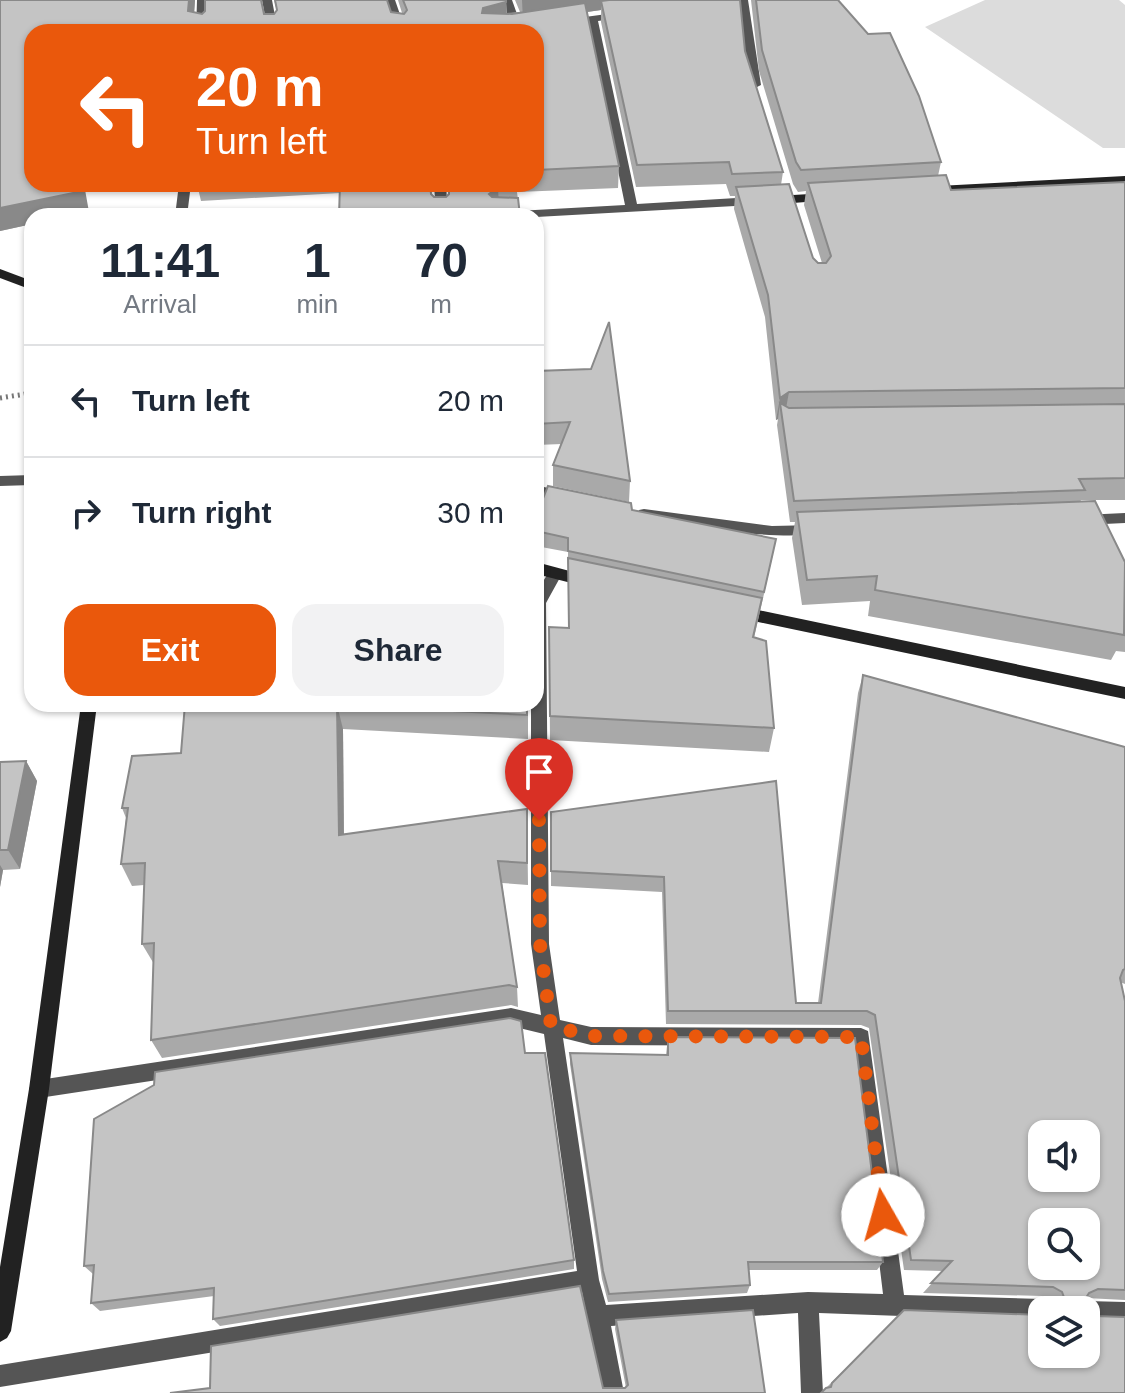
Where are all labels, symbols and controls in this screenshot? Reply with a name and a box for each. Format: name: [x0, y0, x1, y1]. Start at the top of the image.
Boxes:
text: 20 m: [196, 55, 324, 118]
icon: left: [64, 56, 168, 160]
text: Turn left: [196, 121, 327, 162]
text: 11:41: [100, 234, 220, 287]
text: 1: [304, 234, 331, 287]
text: 70: [414, 234, 468, 287]
text: Arrival: [123, 289, 197, 319]
text: min: [296, 289, 338, 319]
text: m: [430, 289, 452, 319]
icon: left: [64, 379, 108, 423]
text: Turn left: [132, 384, 250, 417]
text: 20 m: [437, 384, 504, 417]
icon: right: [64, 491, 108, 535]
text: Turn right: [132, 496, 271, 529]
text: 30 m: [437, 496, 504, 529]
button: Exit: [64, 604, 276, 696]
button: Share: [292, 604, 504, 696]
pin: [505, 738, 573, 820]
icon: arrive: [517, 750, 561, 794]
map controls: [1028, 1120, 1100, 1368]
button: sound: [1028, 1120, 1100, 1192]
position arrow: [841, 1173, 925, 1257]
button: search: [1028, 1208, 1100, 1280]
button: layers: [1028, 1296, 1100, 1368]

